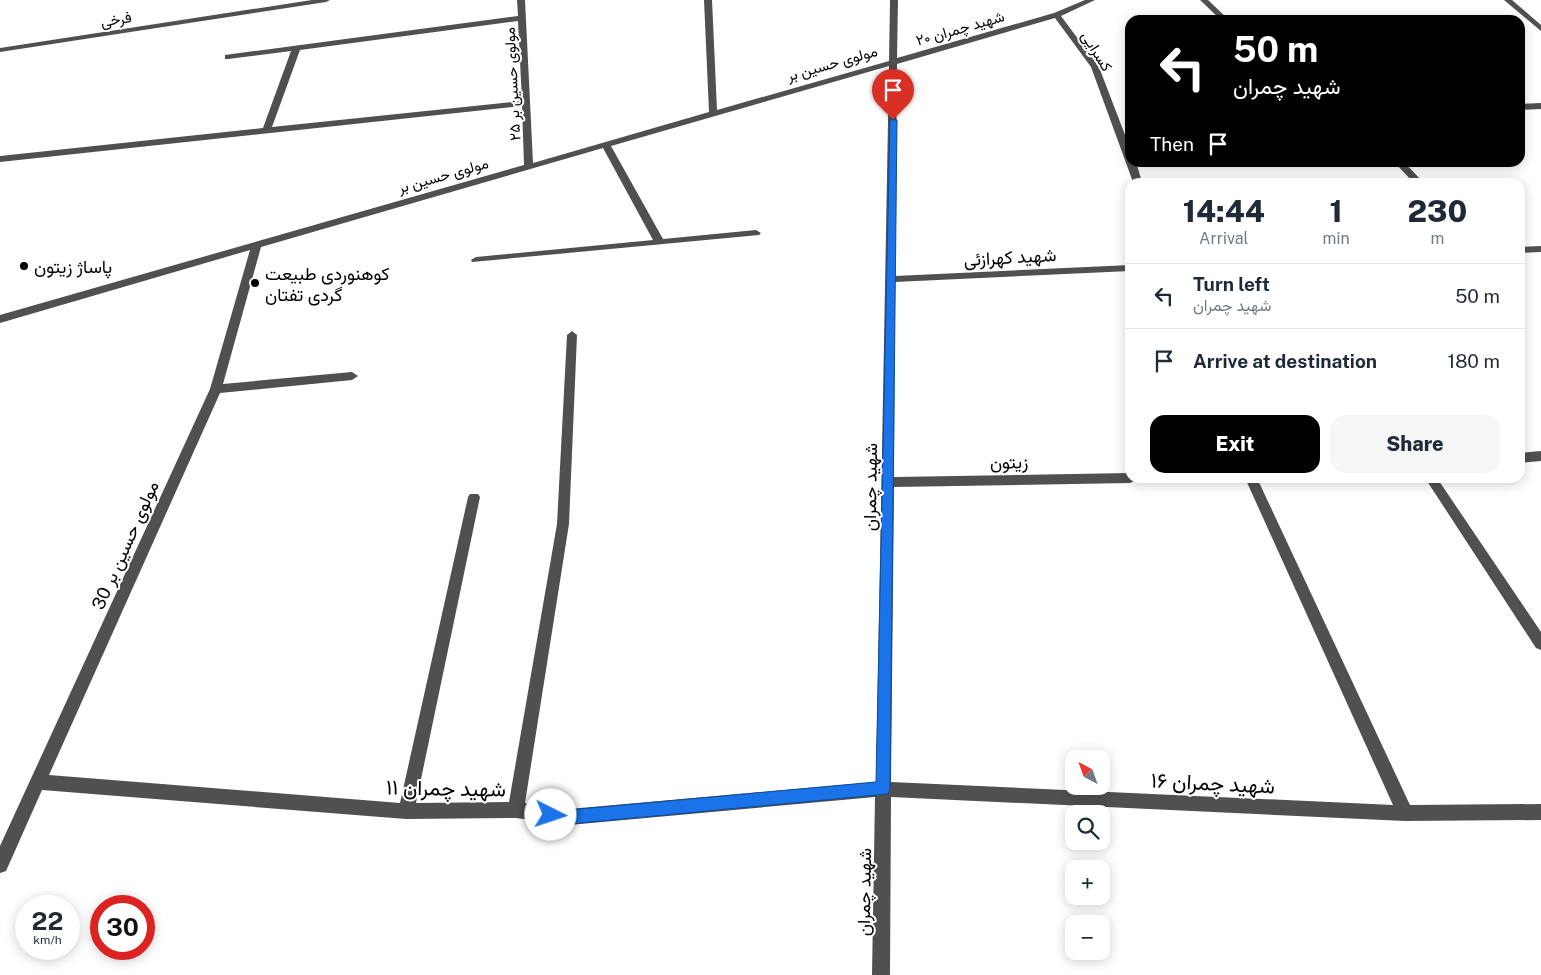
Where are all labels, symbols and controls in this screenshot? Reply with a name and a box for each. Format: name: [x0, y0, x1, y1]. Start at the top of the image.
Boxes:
street label: شهید چمران ۲۰: [914, 7, 1007, 51]
street label: فرخی: [99, 8, 133, 32]
street label: مولوی حسین بر ۲۵: [501, 27, 525, 141]
street label: کسرایی: [1076, 28, 1116, 76]
text: 50 m: [1233, 29, 1318, 70]
icon: left: [1150, 35, 1215, 100]
street label: مولوی حسین بر: [784, 42, 880, 86]
pin: [872, 69, 914, 120]
text: شهید چمران: [1233, 73, 1341, 99]
icon: arrive: [879, 76, 907, 104]
icon: arrive: [1204, 130, 1232, 158]
text: Then: [1150, 133, 1194, 155]
street label: مولوی حسین بر: [395, 154, 491, 198]
text: 14:44: [1183, 193, 1265, 229]
text: 1: [1330, 193, 1343, 229]
text: 230: [1407, 193, 1467, 229]
text: Arrival: [1199, 229, 1248, 248]
text: min: [1323, 229, 1350, 248]
text: m: [1430, 229, 1444, 248]
street label: شهید کهرازئی: [963, 244, 1057, 271]
place label: پاساژ زیتون: [34, 256, 112, 279]
marker: پاساژ زیتون: [18, 260, 30, 272]
place label: کوهنوردی طبیعت گردی تفتان: [265, 263, 390, 306]
text: Turn left: [1193, 273, 1270, 295]
marker: کوهنوردی طبیعت گردی تفتان: [249, 277, 261, 289]
icon: left: [1150, 282, 1178, 310]
text: 50 m: [1455, 285, 1500, 307]
text: شهید چمران: [1193, 296, 1271, 315]
icon: arrive: [1150, 347, 1178, 375]
text: Arrive at destination: [1193, 350, 1377, 372]
text: 180 m: [1447, 350, 1500, 372]
button: Exit: [1150, 415, 1320, 473]
button: Share: [1330, 415, 1500, 473]
street label: شهید چمران: [859, 443, 883, 531]
street label: زیتون: [990, 451, 1028, 474]
street label: مولوی حسین بر 30: [87, 477, 164, 613]
north arrow: [1065, 750, 1110, 795]
map controls: [1065, 750, 1110, 960]
street label: شهید چمران ۱۶: [1150, 767, 1276, 801]
street label: شهید چمران ۱۱: [386, 774, 506, 804]
position arrow: [524, 788, 576, 840]
button: search: [1065, 805, 1110, 850]
street label: شهید چمران: [853, 848, 877, 936]
button: +: [1065, 860, 1110, 905]
speed limit sign: 30: [90, 895, 155, 960]
text: 22: [32, 906, 63, 936]
button: −: [1065, 915, 1110, 960]
text: km/h: [33, 933, 62, 947]

